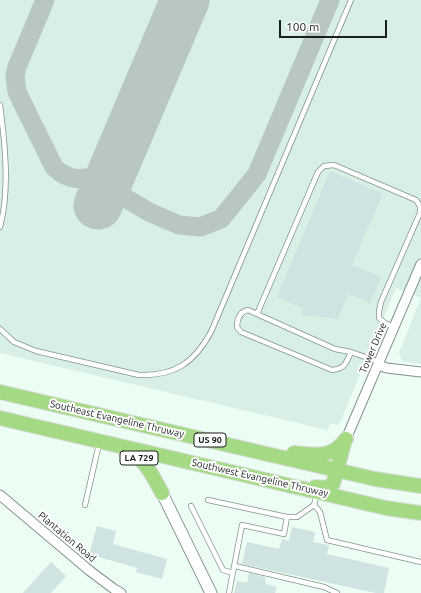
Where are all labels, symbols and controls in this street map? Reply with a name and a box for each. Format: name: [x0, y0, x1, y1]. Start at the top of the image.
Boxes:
scale bar: [281, 12, 389, 38]
text: 100 m: [286, 20, 319, 33]
street label: Tower Drive: [357, 321, 389, 375]
street label: Southeast Evangeline Thruway: [49, 398, 185, 440]
road number: US 90: [194, 433, 226, 447]
road number: LA 729: [120, 451, 158, 465]
street label: Southwest Evangeline Thruway: [191, 456, 329, 500]
street label: Plantation Road: [36, 509, 98, 565]

